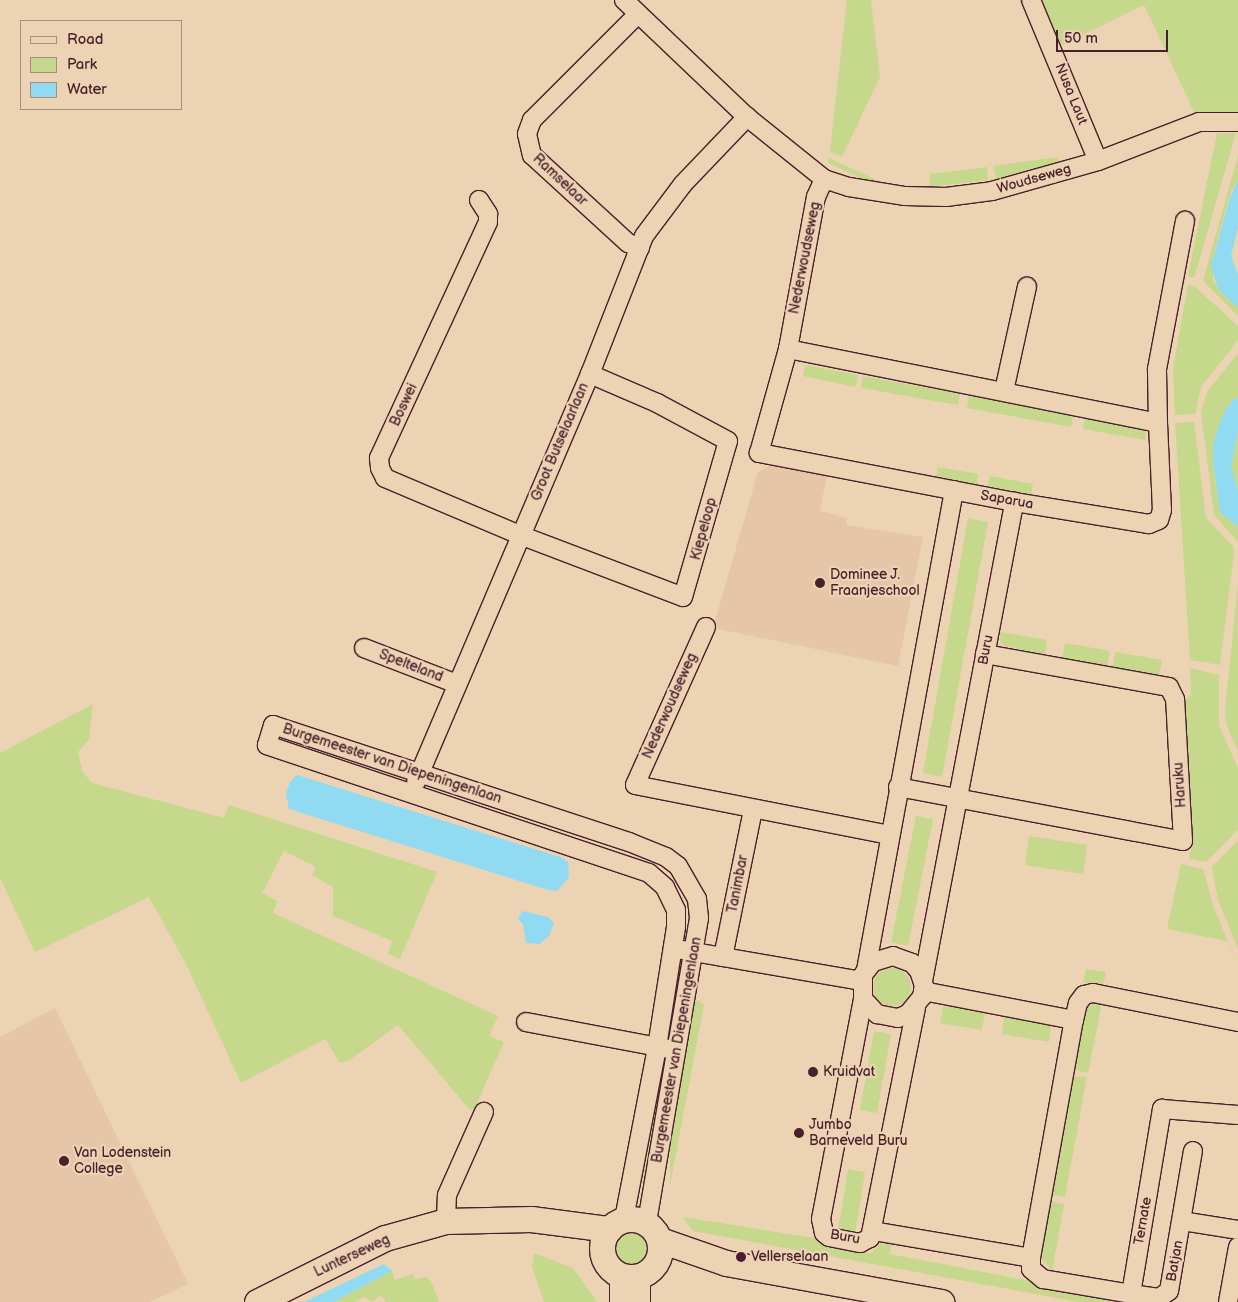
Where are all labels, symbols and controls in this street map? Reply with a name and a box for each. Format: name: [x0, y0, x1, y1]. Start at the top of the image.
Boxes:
legend: [20, 20, 182, 110]
scale bar: [1058, 20, 1170, 52]
text: 50 m: [1064, 29, 1098, 48]
text: Road: [67, 30, 103, 49]
text: Park: [67, 55, 97, 74]
street label: Nusa Laut: [1051, 61, 1091, 127]
text: Water: [67, 80, 107, 99]
street label: Ramselaar: [529, 150, 591, 210]
street label: Woudseweg: [995, 160, 1073, 198]
street label: Nederwoudseweg: [786, 200, 824, 316]
street label: Groot Butselaarlaan: [528, 380, 592, 504]
street label: Boswei: [387, 381, 421, 429]
street label: Saparua: [979, 487, 1035, 513]
street label: Kiepeloop: [688, 496, 720, 562]
place label: Dominee J. Fraanjeschool: [830, 567, 920, 600]
marker: Dominee J. Fraanjeschool: [814, 577, 826, 589]
street label: Buru: [975, 634, 997, 666]
street label: Spelteland: [377, 646, 445, 686]
street label: Nederwoudseweg: [639, 650, 701, 762]
street label: Burgemeester van Diepeningenlaan: [280, 721, 504, 807]
street label: Haruku: [1170, 762, 1190, 808]
street label: Tanimbar: [724, 854, 752, 914]
street label: Burgemeester van Diepeningenlaan: [649, 936, 705, 1164]
place label: Kruidvat: [823, 1064, 875, 1080]
marker: Kruidvat: [807, 1066, 819, 1078]
place label: Jumbo Barneveld Buru: [809, 1117, 908, 1150]
marker: Jumbo Barneveld Buru: [793, 1127, 805, 1139]
place label: Van Lodenstein College: [74, 1145, 171, 1178]
marker: Van Lodenstein College: [58, 1155, 70, 1167]
street label: Ternate: [1131, 1196, 1155, 1246]
street label: Buru: [829, 1226, 861, 1248]
street label: Lunterseweg: [311, 1231, 393, 1281]
street label: Batjan: [1163, 1239, 1187, 1283]
place label: Vellerselaan: [751, 1249, 828, 1265]
marker: Vellerselaan: [735, 1251, 747, 1263]

